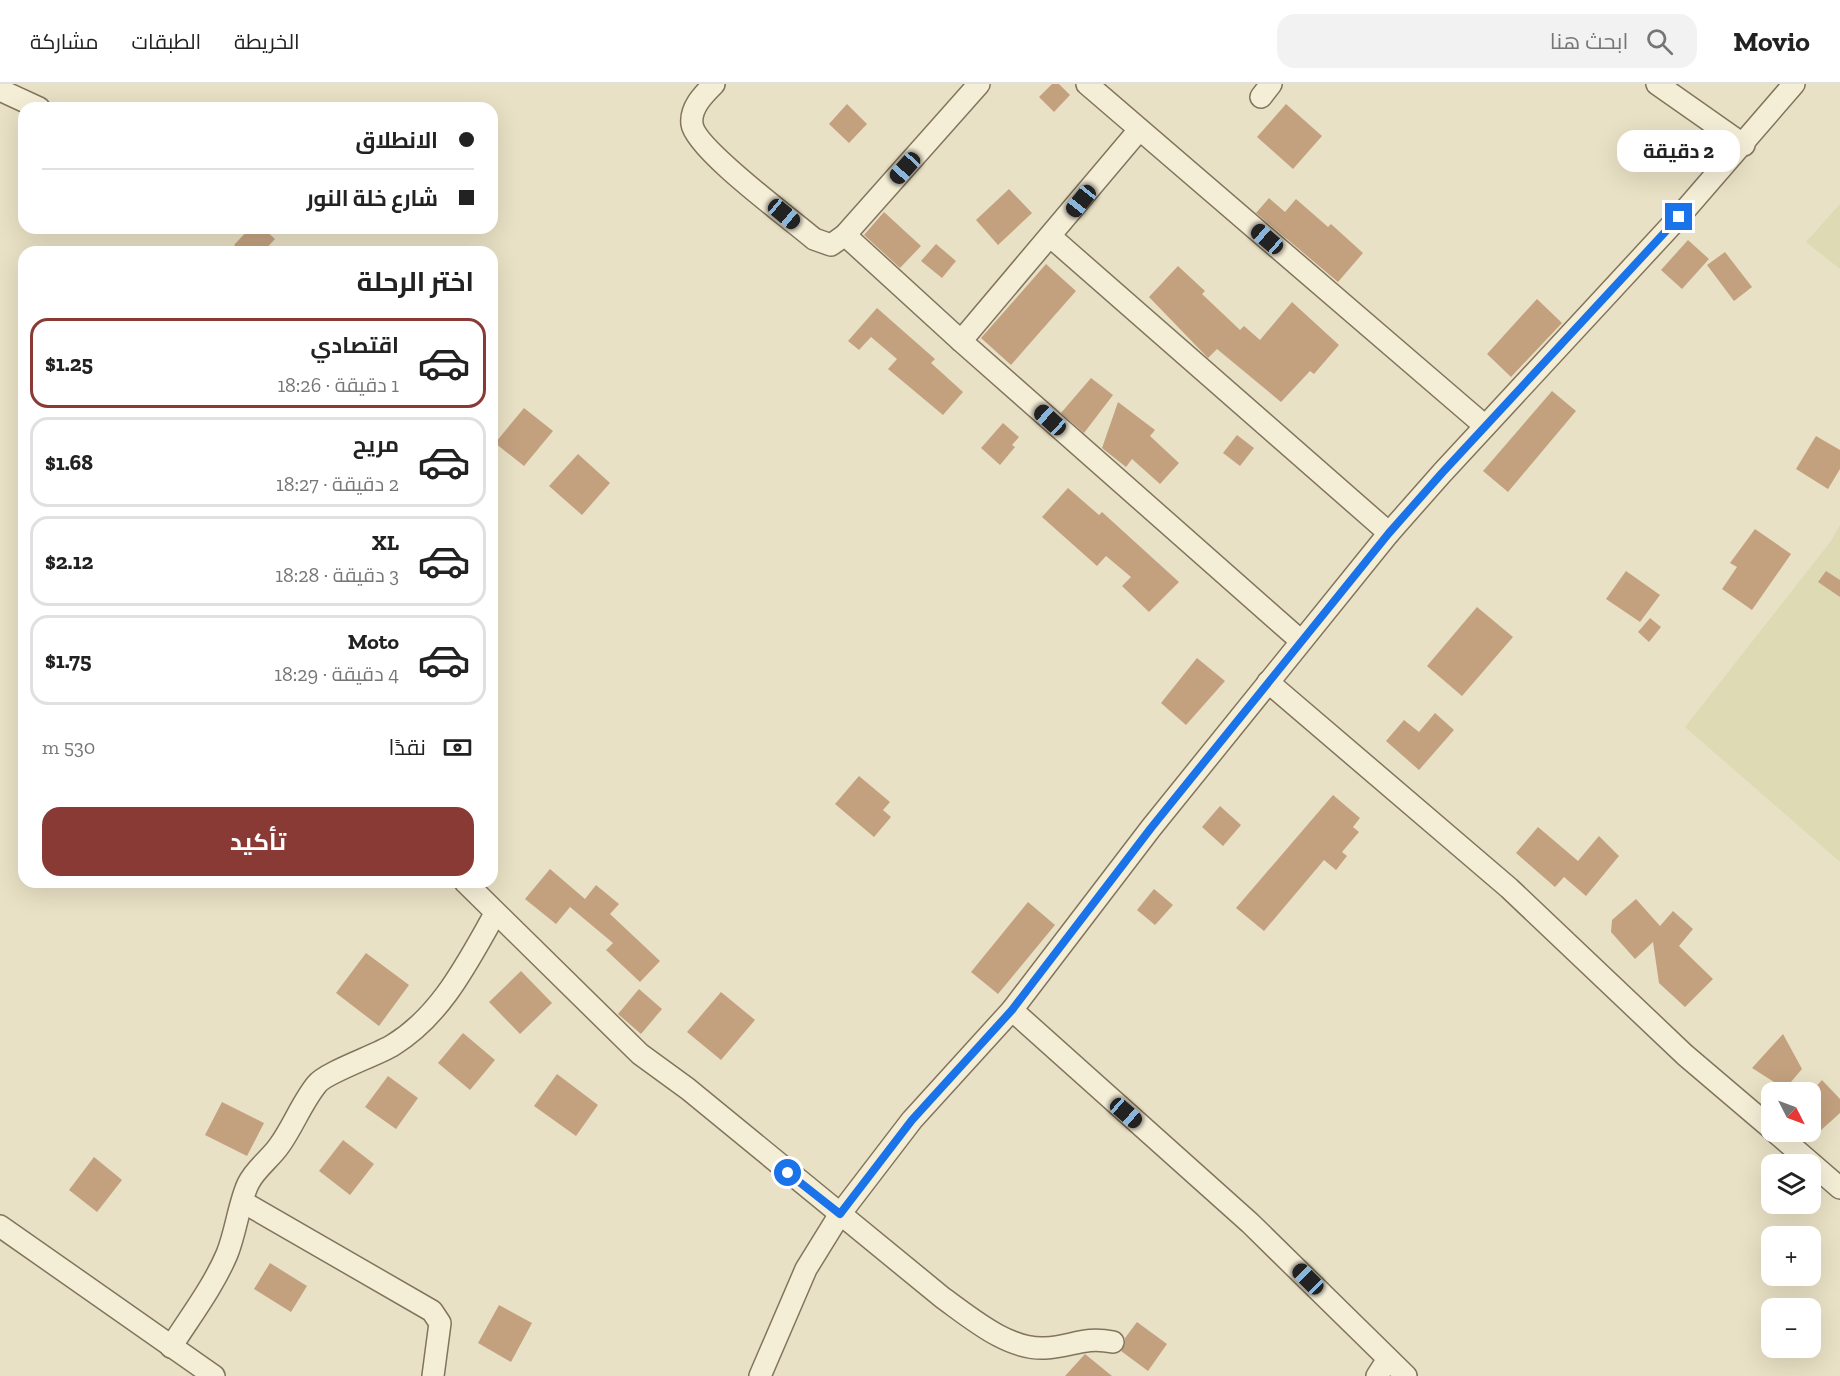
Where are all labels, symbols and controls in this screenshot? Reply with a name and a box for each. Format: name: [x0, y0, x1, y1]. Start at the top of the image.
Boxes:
search box: [1277, 14, 1697, 68]
icon: search: [1643, 25, 1676, 58]
text: Movio: [1733, 25, 1810, 58]
text: ابحث هنا: [1550, 28, 1628, 55]
text: مشاركة: [30, 29, 99, 54]
text: الطبقات: [132, 29, 201, 54]
text: الخريطة: [234, 29, 300, 54]
text: الانطلاق: [355, 127, 438, 154]
callout: 2 دقيقة: [1618, 130, 1740, 172]
text: 2 دقيقة: [1643, 139, 1714, 163]
car: [886, 149, 924, 187]
car: [1063, 181, 1099, 221]
text: شارع خلة النور: [306, 185, 438, 212]
car: [764, 196, 804, 232]
route end: [1665, 203, 1692, 230]
car: [1248, 220, 1286, 258]
text: اختر الرحلة: [357, 266, 474, 298]
text: اقتصادي: [310, 332, 399, 359]
icon: car: [417, 336, 471, 390]
text: $1.25: [45, 350, 93, 377]
text: 1 دقيقة · 18:26: [277, 373, 399, 397]
car: [1031, 401, 1069, 439]
text: مريح: [353, 431, 399, 458]
icon: car: [417, 435, 471, 489]
text: $1.68: [45, 449, 93, 476]
text: 2 دقيقة · 18:27: [276, 472, 399, 496]
text: XL: [372, 529, 399, 556]
icon: car: [417, 534, 471, 588]
text: $2.12: [45, 548, 93, 575]
text: 3 دقيقة · 18:28: [275, 563, 399, 587]
text: Moto: [348, 628, 399, 655]
icon: car: [417, 633, 471, 687]
text: $1.75: [45, 647, 92, 674]
text: 4 دقيقة · 18:29: [274, 662, 399, 686]
icon: cash: [441, 731, 474, 764]
text: نقدًا: [388, 734, 426, 761]
text: 530 m: [42, 735, 95, 759]
button: تأكيد: [42, 807, 474, 876]
north arrow: [1761, 1082, 1821, 1142]
map controls: [1761, 1082, 1821, 1358]
car: [1107, 1094, 1145, 1132]
button: layers: [1761, 1154, 1821, 1214]
route start: [774, 1159, 801, 1186]
button: +: [1761, 1226, 1821, 1286]
car: [1289, 1260, 1327, 1298]
button: −: [1761, 1298, 1821, 1358]

